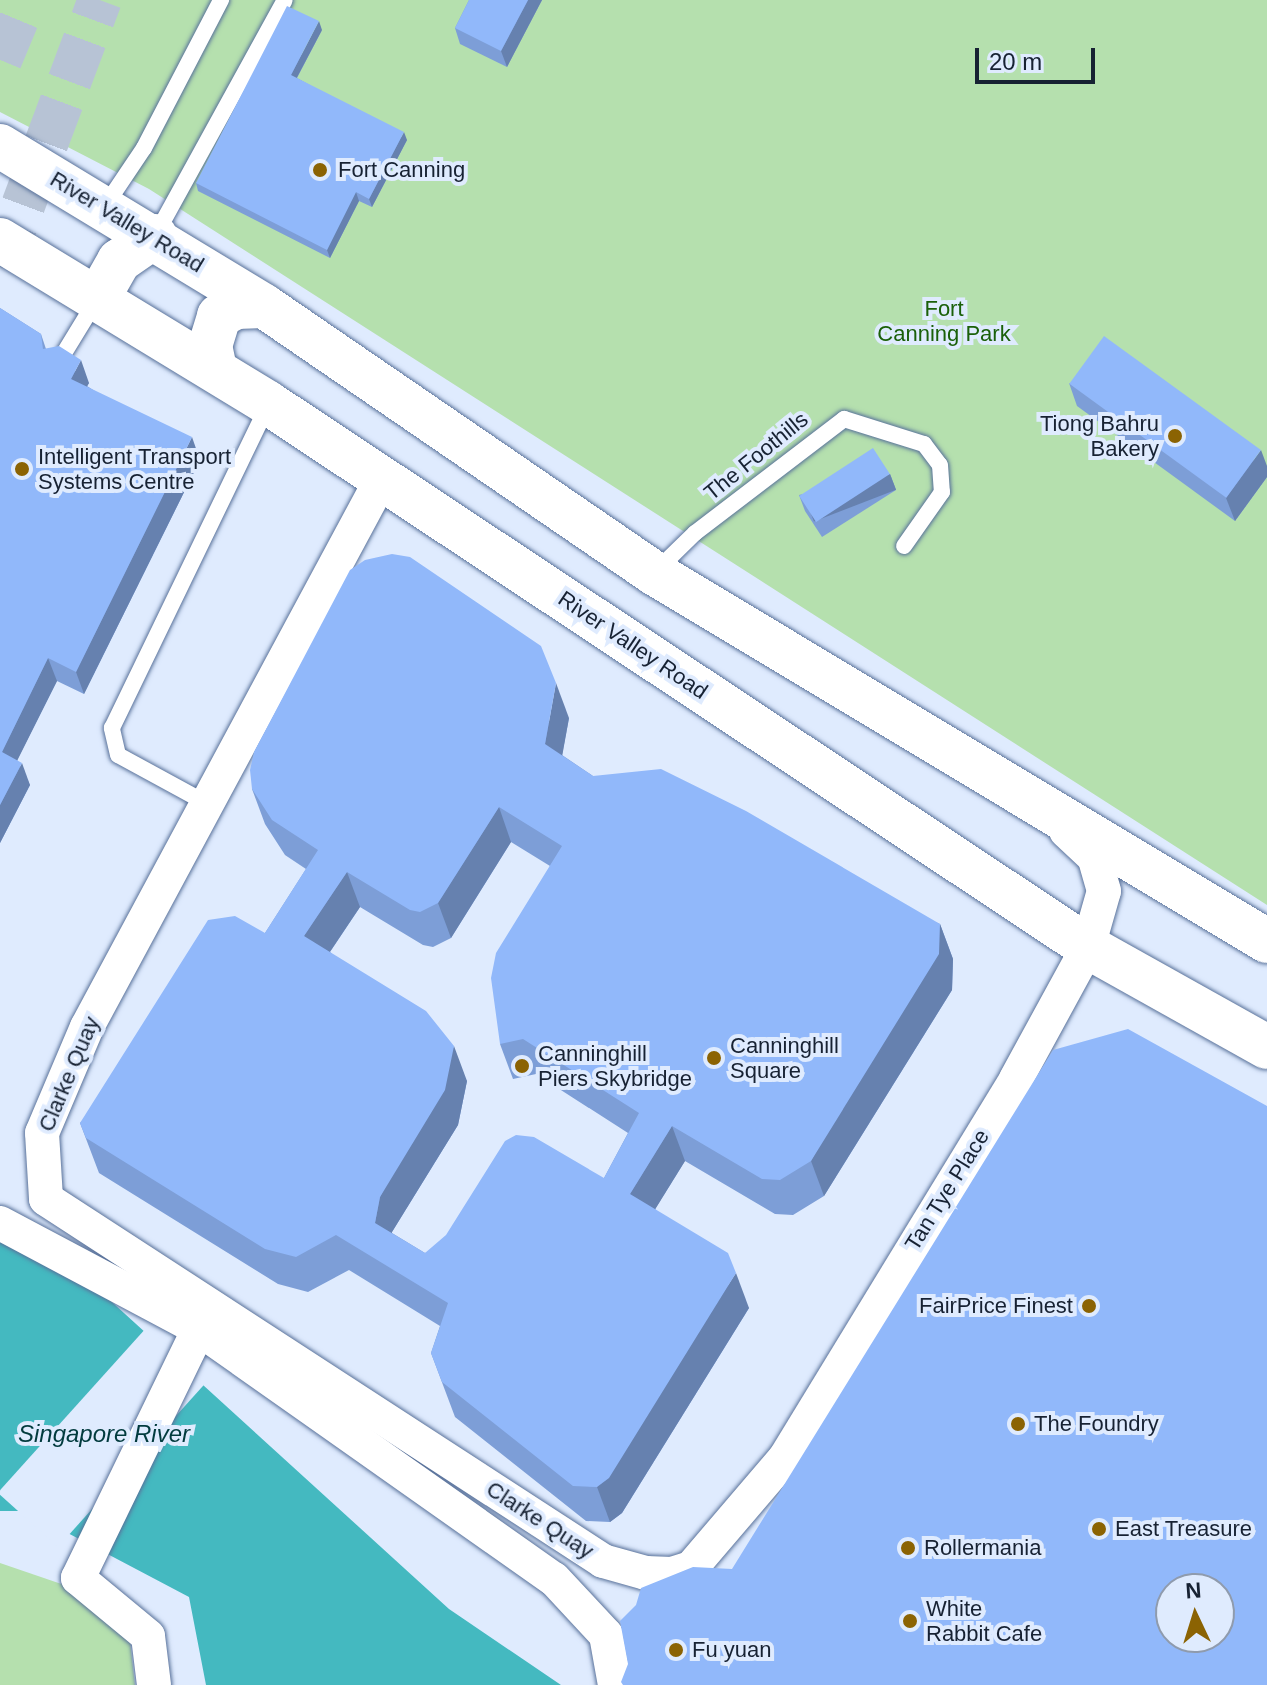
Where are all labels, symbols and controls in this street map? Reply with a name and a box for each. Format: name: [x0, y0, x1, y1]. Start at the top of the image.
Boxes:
scale bar: [979, 32, 1099, 82]
text: 20 m: [989, 48, 1042, 75]
place label: Fort Canning: [338, 157, 465, 183]
marker: Fort Canning: [309, 159, 331, 181]
street label: River Valley Road: [45, 166, 209, 278]
park label: Fort Canning Park: [877, 295, 1011, 346]
street label: The Foothills: [699, 406, 813, 506]
place label: Tiong Bahru Bakery: [1040, 410, 1159, 462]
marker: Tiong Bahru Bakery: [1166, 427, 1184, 445]
place label: Intelligent Transport Systems Centre: [38, 443, 232, 494]
marker: Intelligent Transport Systems Centre: [13, 460, 31, 478]
street label: River Valley Road: [553, 585, 713, 705]
street label: Clarke Quay: [33, 1013, 105, 1135]
place label: Canninghill Square: [730, 1032, 839, 1084]
place label: Canninghill Piers Skybridge: [538, 1040, 692, 1092]
marker: Canninghill Square: [705, 1049, 723, 1067]
marker: Canninghill Piers Skybridge: [513, 1057, 531, 1075]
street label: Tan Tye Place: [899, 1124, 995, 1256]
place label: FairPrice Finest: [919, 1293, 1073, 1319]
marker: FairPrice Finest: [1080, 1297, 1098, 1315]
place label: The Foundry: [1034, 1411, 1159, 1437]
marker: The Foundry: [1009, 1415, 1027, 1433]
water label: Singapore River: [18, 1420, 190, 1448]
street label: Clarke Quay: [482, 1476, 598, 1564]
place label: East Treasure: [1115, 1516, 1252, 1542]
marker: East Treasure: [1090, 1520, 1108, 1538]
place label: Rollermania: [924, 1535, 1041, 1561]
marker: Rollermania: [899, 1539, 917, 1557]
north arrow: [1155, 1573, 1235, 1653]
text: N: [1185, 1578, 1202, 1604]
place label: White Rabbit Cafe: [926, 1595, 1042, 1646]
marker: White Rabbit Cafe: [901, 1612, 919, 1630]
place label: Fu yuan: [692, 1637, 771, 1663]
marker: Fu yuan: [667, 1641, 685, 1659]

